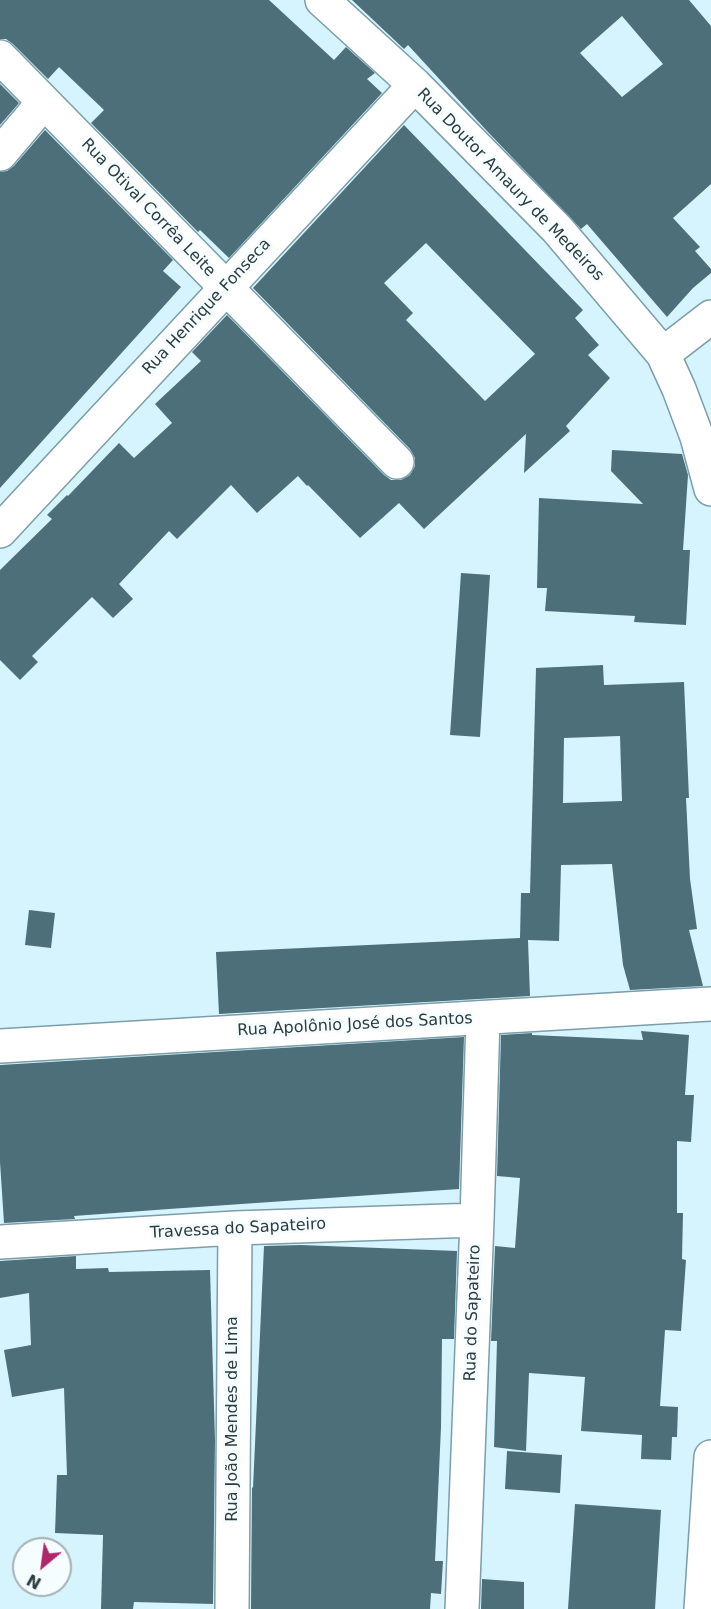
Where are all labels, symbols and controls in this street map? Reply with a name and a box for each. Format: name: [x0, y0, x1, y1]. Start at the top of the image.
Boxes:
street label: Rua Doutor Amaury de Medeiros: [413, 85, 607, 285]
street label: Rua Otival Corrêa Leite: [77, 135, 219, 281]
street label: Rua Henrique Fonseca: [139, 235, 275, 379]
street label: Rua Apolônio José dos Santos: [237, 1009, 473, 1041]
street label: Travessa do Sapateiro: [150, 1215, 326, 1243]
street label: Rua do Sapateiro: [461, 1244, 485, 1382]
street label: Rua João Mendes de Lima: [223, 1316, 243, 1522]
north arrow: [12, 1537, 72, 1597]
text: N: [24, 1570, 44, 1593]

